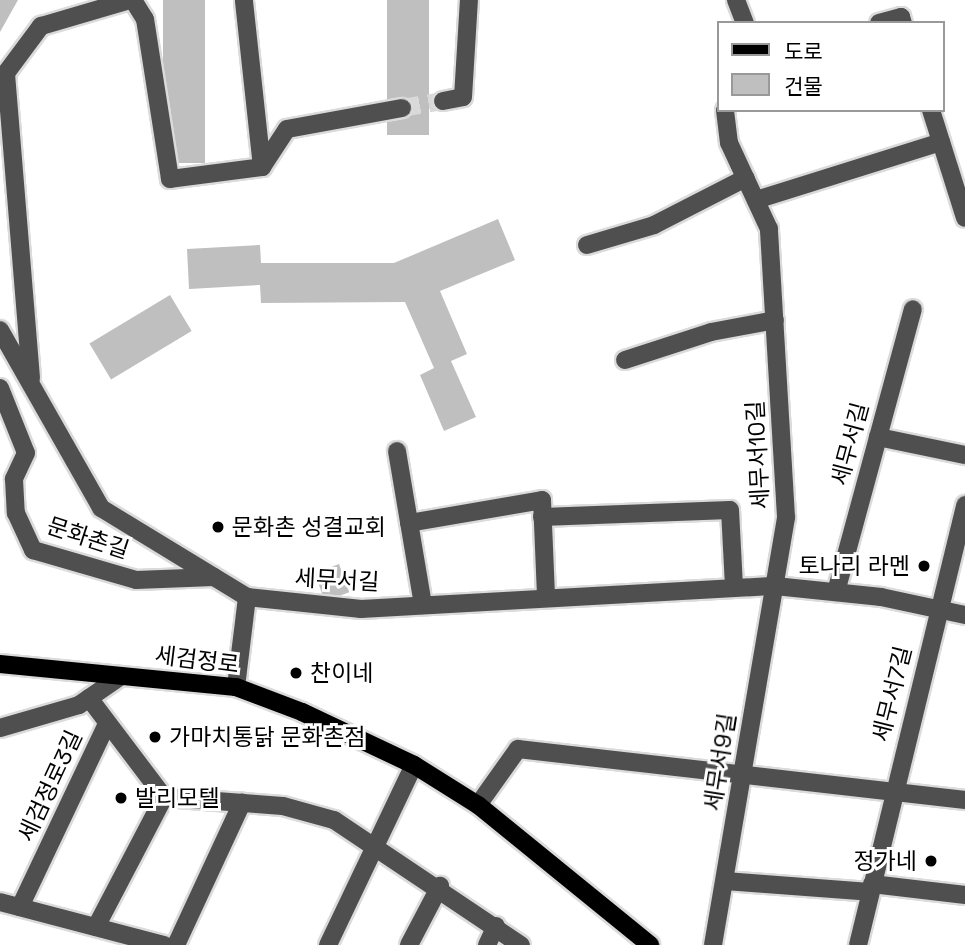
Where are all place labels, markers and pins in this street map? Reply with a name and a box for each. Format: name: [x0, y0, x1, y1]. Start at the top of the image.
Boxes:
place label: 문화촌 성결교회: [232, 513, 386, 541]
marker: 문화촌 성결교회: [210, 519, 226, 535]
place label: 토나리 라멘: [798, 552, 910, 580]
marker: 토나리 라멘: [916, 558, 932, 574]
place label: 찬이네: [310, 659, 373, 687]
marker: 찬이네: [288, 665, 304, 681]
place label: 가마치통닭 문화촌점: [169, 723, 365, 751]
marker: 가마치통닭 문화촌점: [147, 729, 163, 745]
place label: 발리모텔: [135, 784, 220, 812]
marker: 발리모텔: [113, 790, 129, 806]
place label: 정가네: [854, 847, 917, 875]
marker: 정가네: [923, 853, 939, 869]

